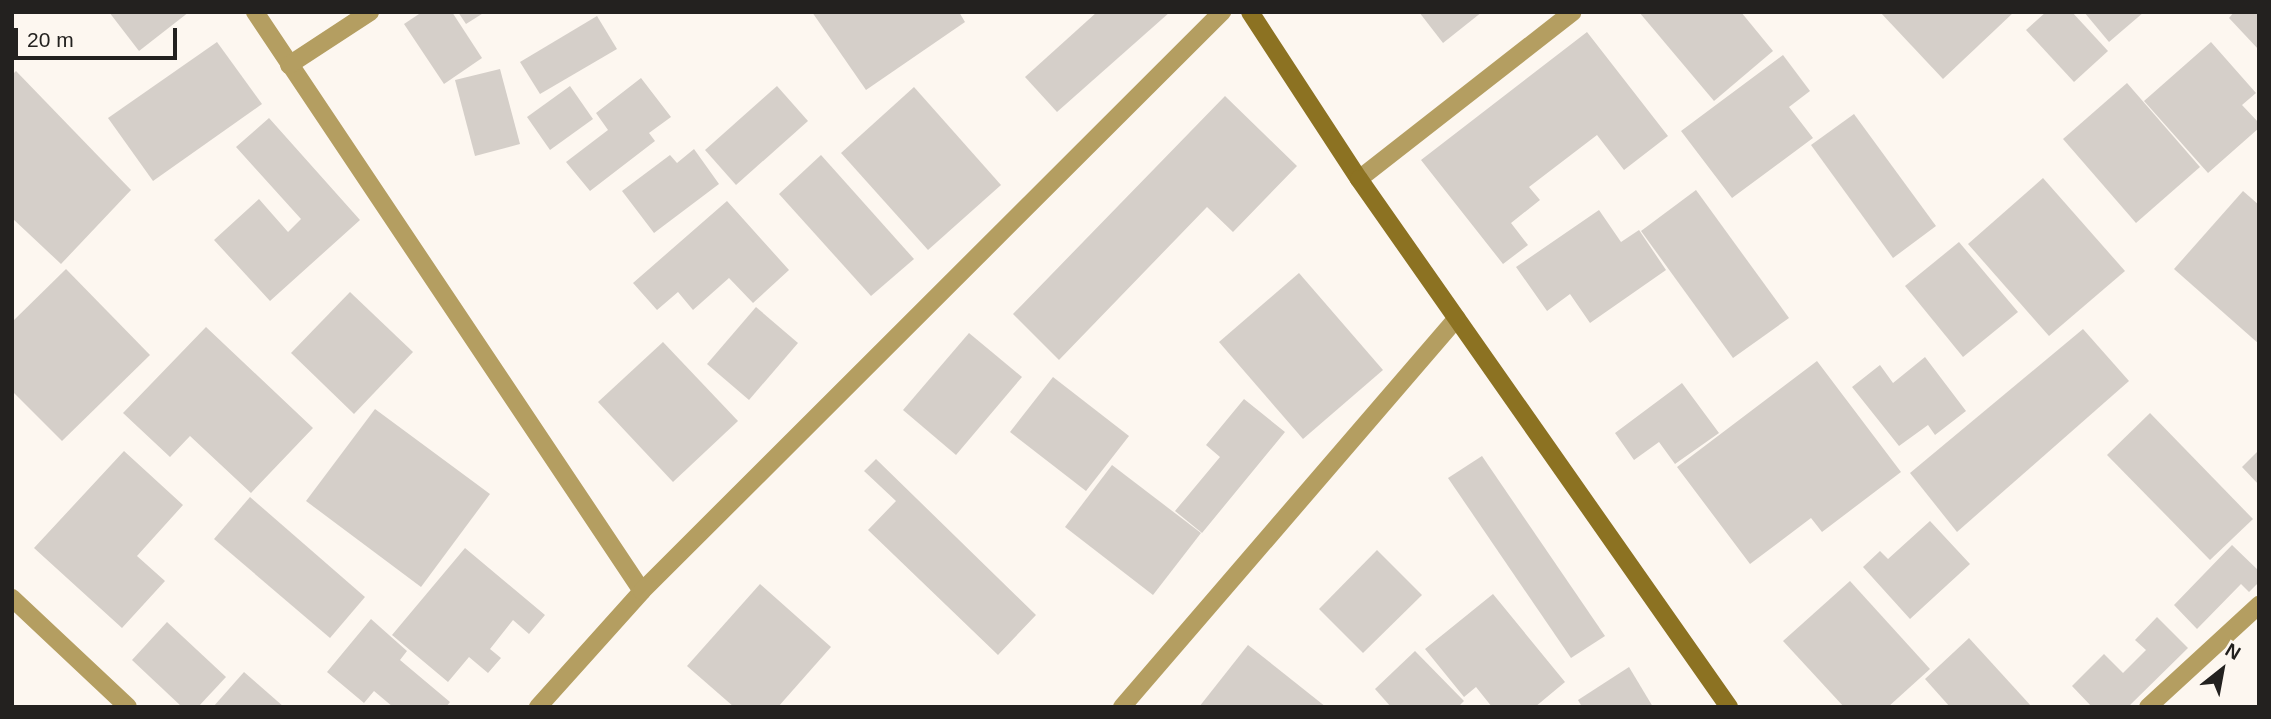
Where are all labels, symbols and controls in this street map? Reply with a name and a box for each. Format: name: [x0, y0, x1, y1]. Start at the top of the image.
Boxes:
scale bar: [18, 14, 180, 58]
text: 20 m: [27, 28, 74, 51]
north arrow: [2187, 635, 2257, 705]
text: N: [2222, 639, 2244, 664]

